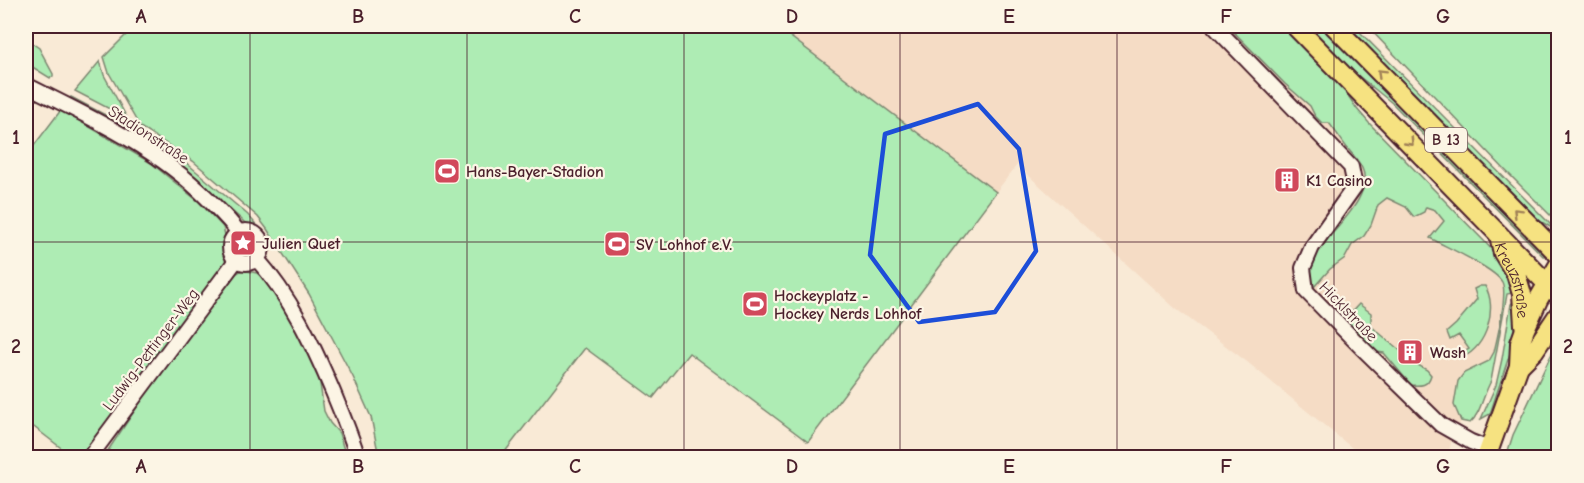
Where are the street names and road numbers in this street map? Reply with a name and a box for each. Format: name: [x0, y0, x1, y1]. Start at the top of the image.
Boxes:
street label: Stadionstraße: [105, 102, 192, 168]
road number: B 13: [1425, 128, 1467, 152]
street label: Kreuzstraße: [1491, 241, 1532, 319]
street label: Hicklstraße: [1315, 278, 1381, 345]
street label: Ludwig-Pettinger-Weg: [99, 285, 203, 414]

